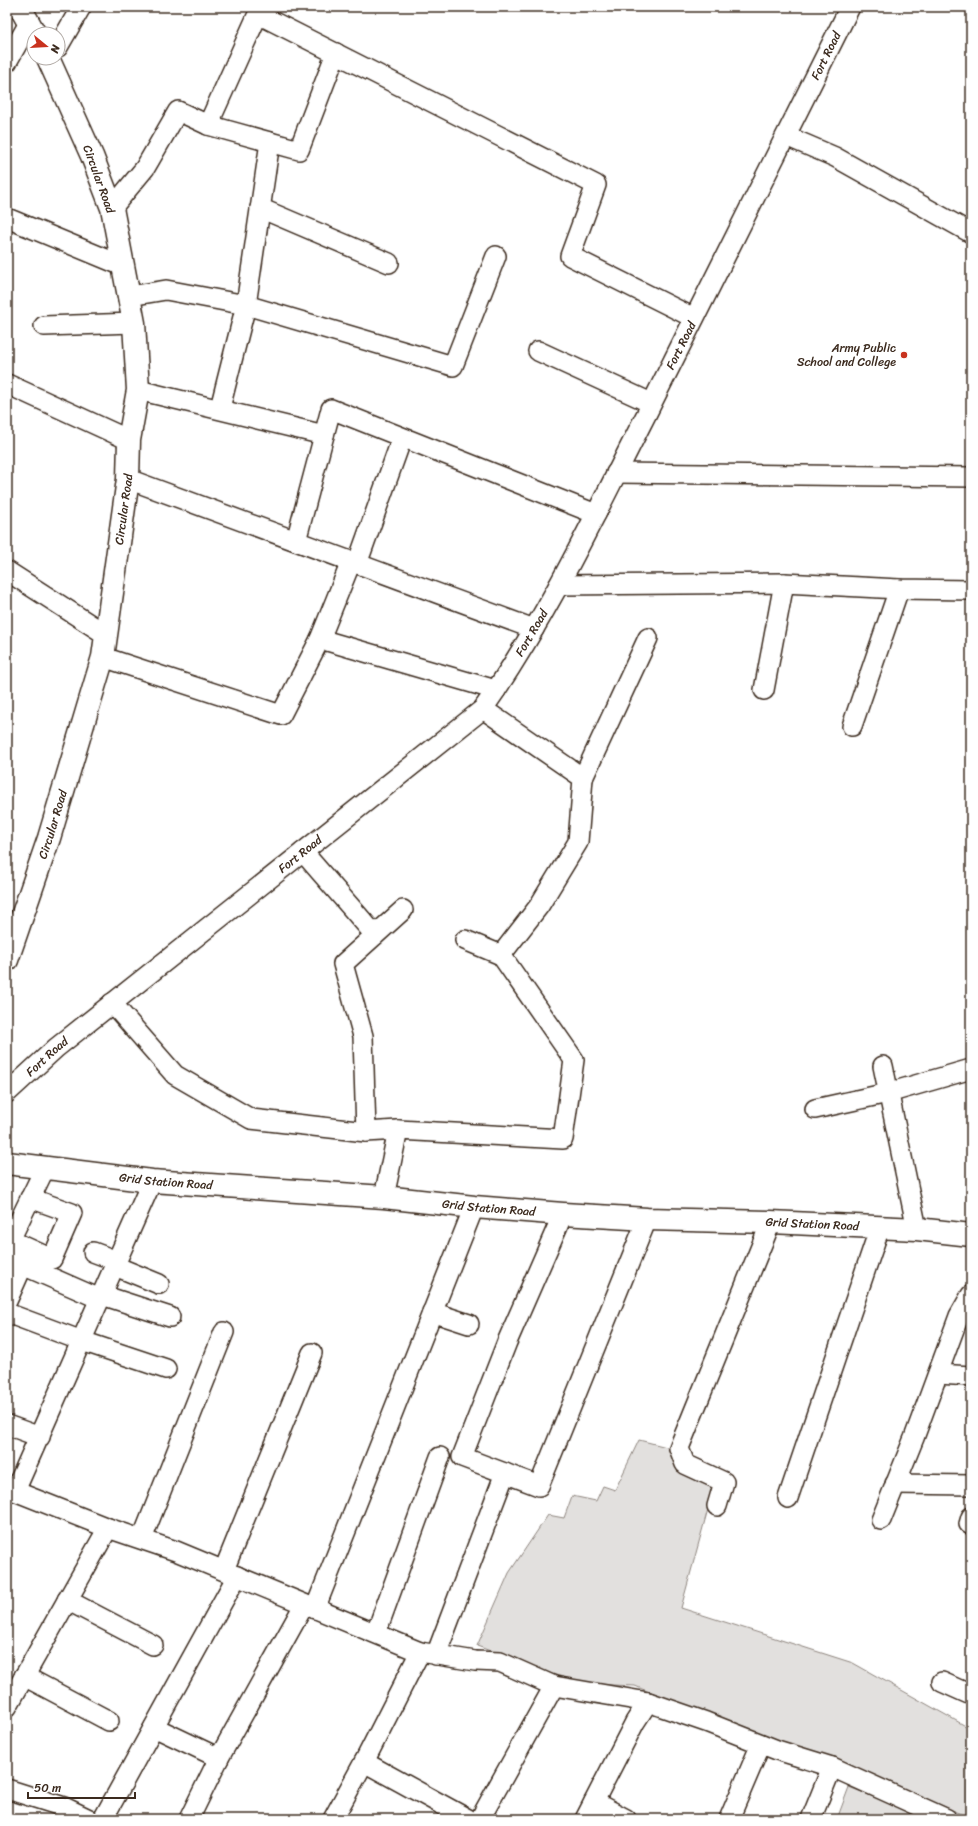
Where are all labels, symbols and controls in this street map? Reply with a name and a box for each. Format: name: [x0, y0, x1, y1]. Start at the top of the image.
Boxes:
north arrow: [26, 26, 66, 66]
street label: Fort Road: [805, 27, 848, 84]
text: N: [45, 41, 66, 56]
street label: Circular Road: [76, 142, 122, 217]
street label: Fort Road: [660, 317, 703, 374]
place label: Army Public School and College: [797, 337, 896, 373]
marker: Army Public School and College: [899, 350, 909, 360]
street label: Circular Road: [108, 473, 139, 546]
street label: Fort Road: [509, 605, 554, 661]
street label: Circular Road: [32, 787, 74, 862]
street label: Fort Road: [273, 829, 328, 879]
street label: Fort Road: [20, 1031, 74, 1082]
street label: Grid Station Road: [118, 1166, 214, 1196]
street label: Grid Station Road: [441, 1193, 537, 1223]
street label: Grid Station Road: [765, 1211, 860, 1237]
scale bar: [28, 1774, 135, 1800]
text: 50 m: [34, 1777, 61, 1799]

